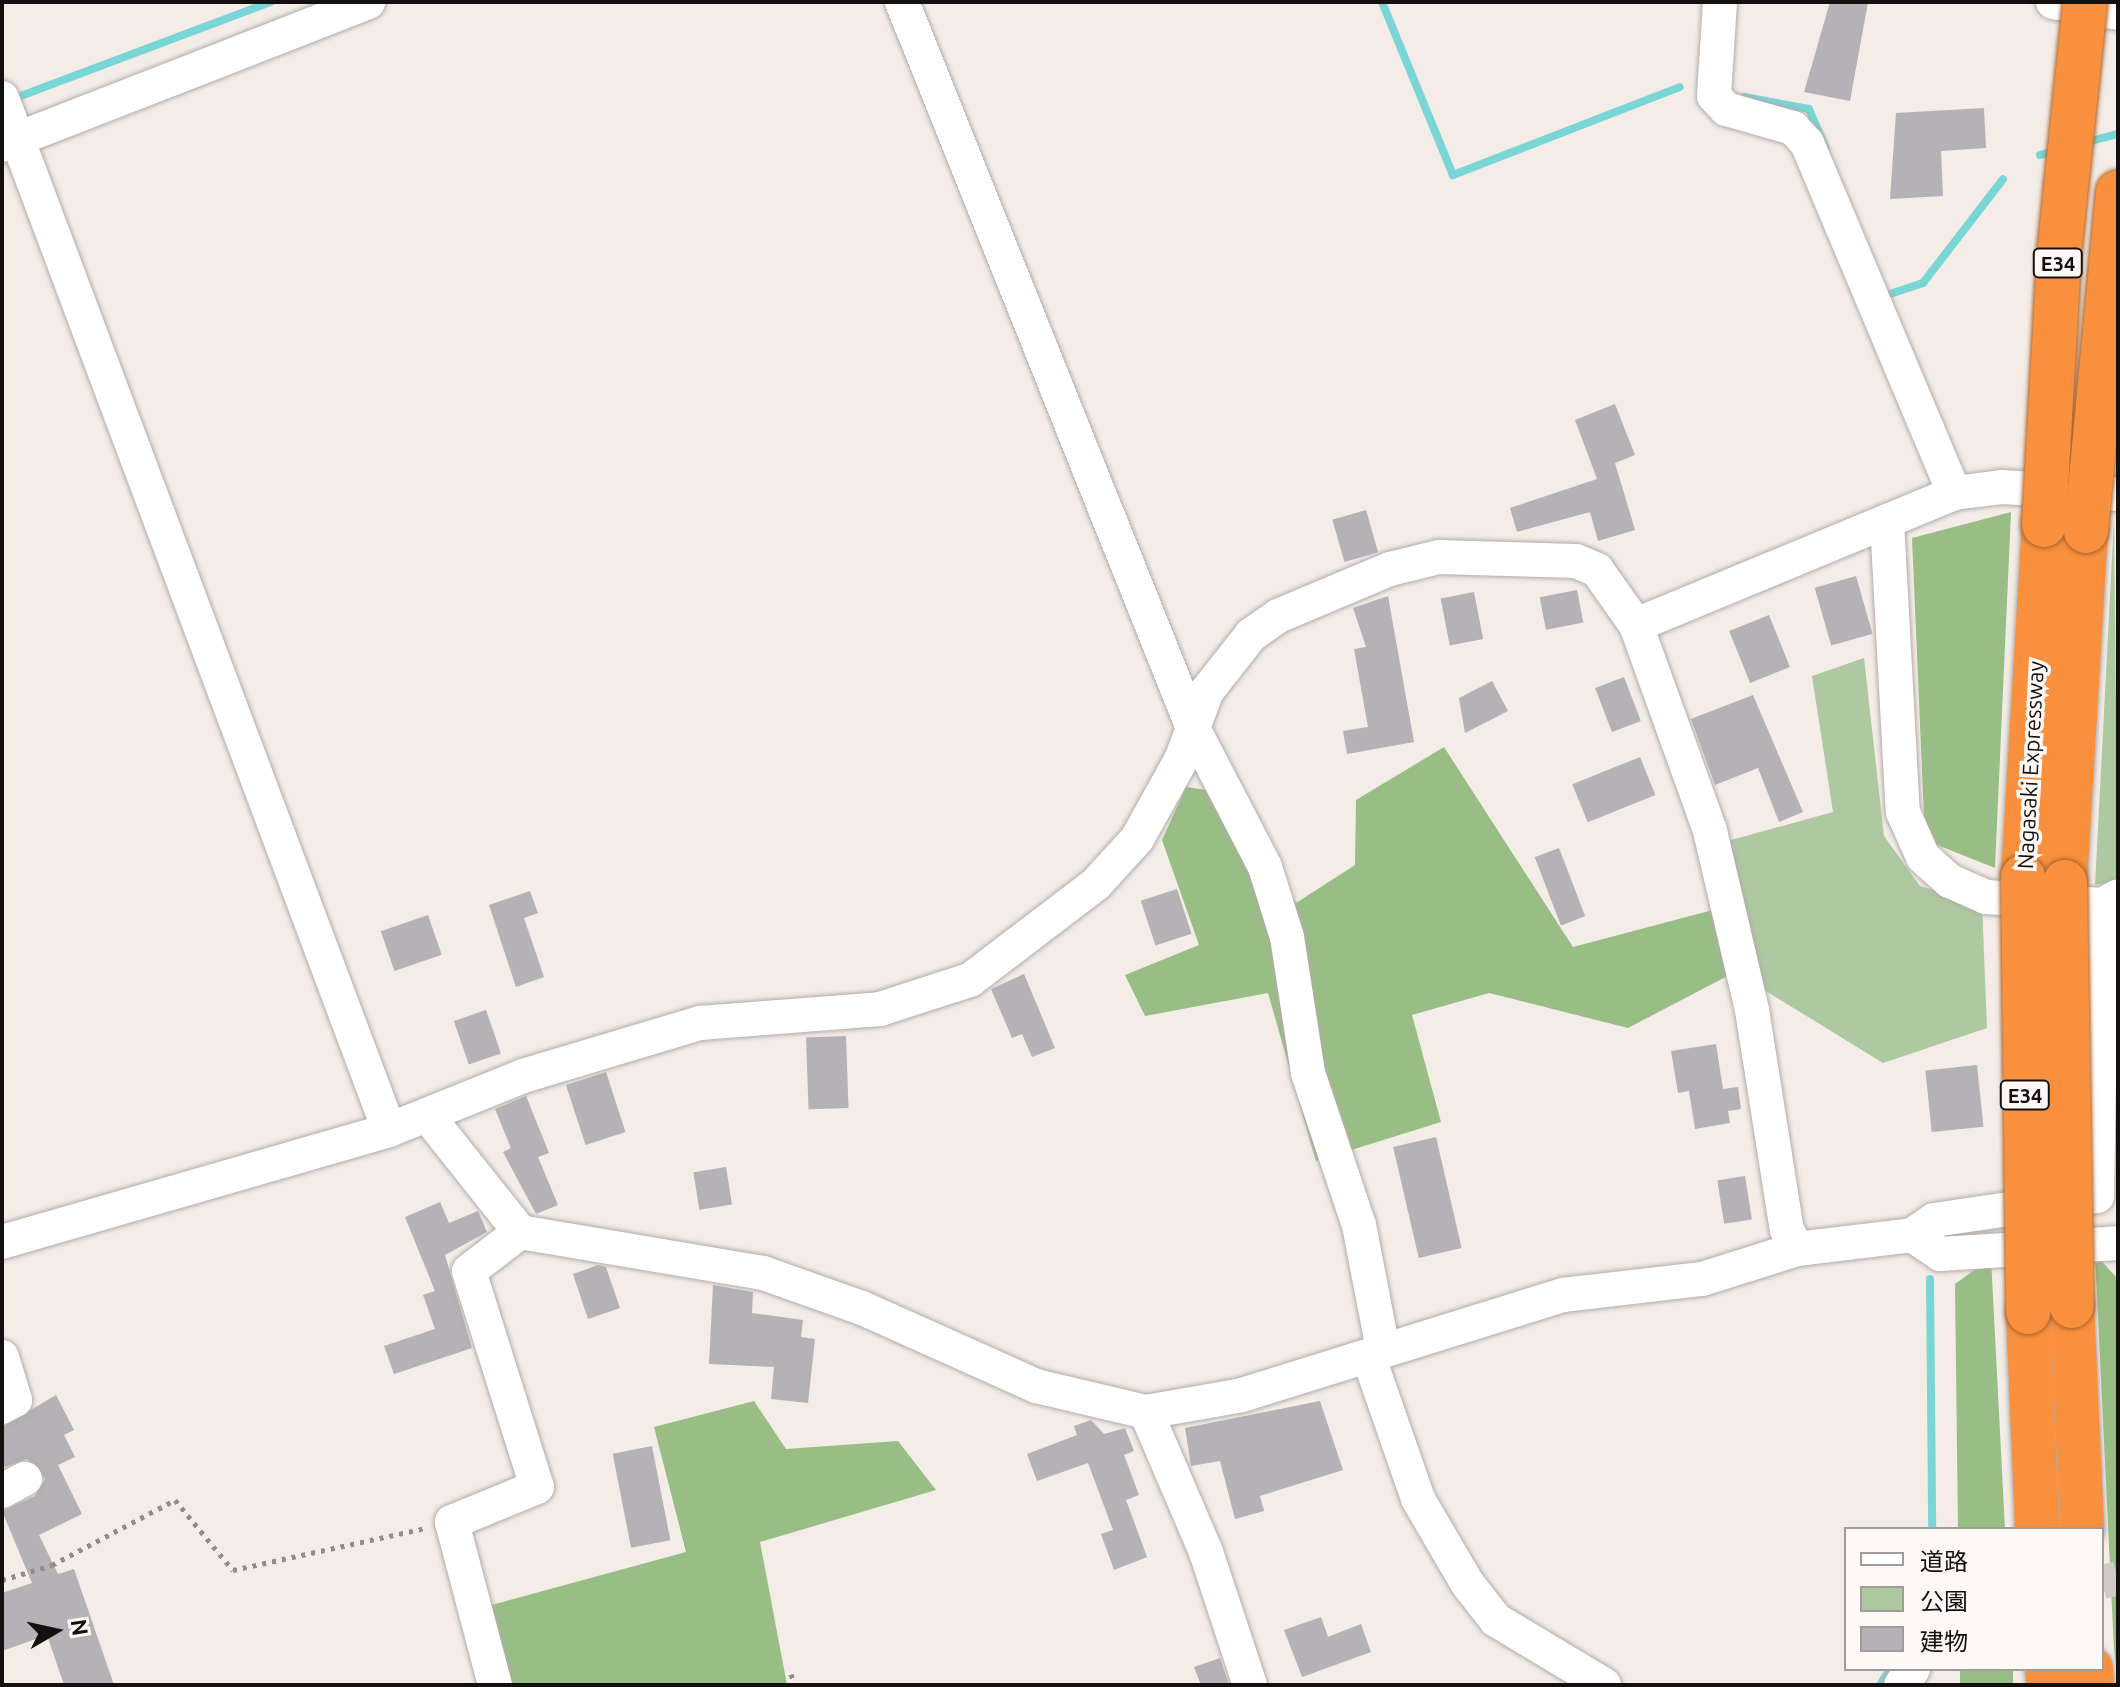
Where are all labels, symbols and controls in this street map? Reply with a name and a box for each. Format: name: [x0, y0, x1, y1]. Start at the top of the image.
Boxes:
road number: E34: [2032, 247, 2084, 279]
street label: Nagasaki Expressway: [2011, 660, 2049, 870]
road number: E34: [1999, 1079, 2051, 1111]
legend: [1844, 1527, 2104, 1671]
text: 道路: [1920, 1548, 1968, 1575]
text: 公園: [1920, 1588, 1968, 1615]
north arrow: [16, 1591, 96, 1671]
text: N: [67, 1617, 94, 1637]
text: 建物: [1920, 1628, 1968, 1655]

